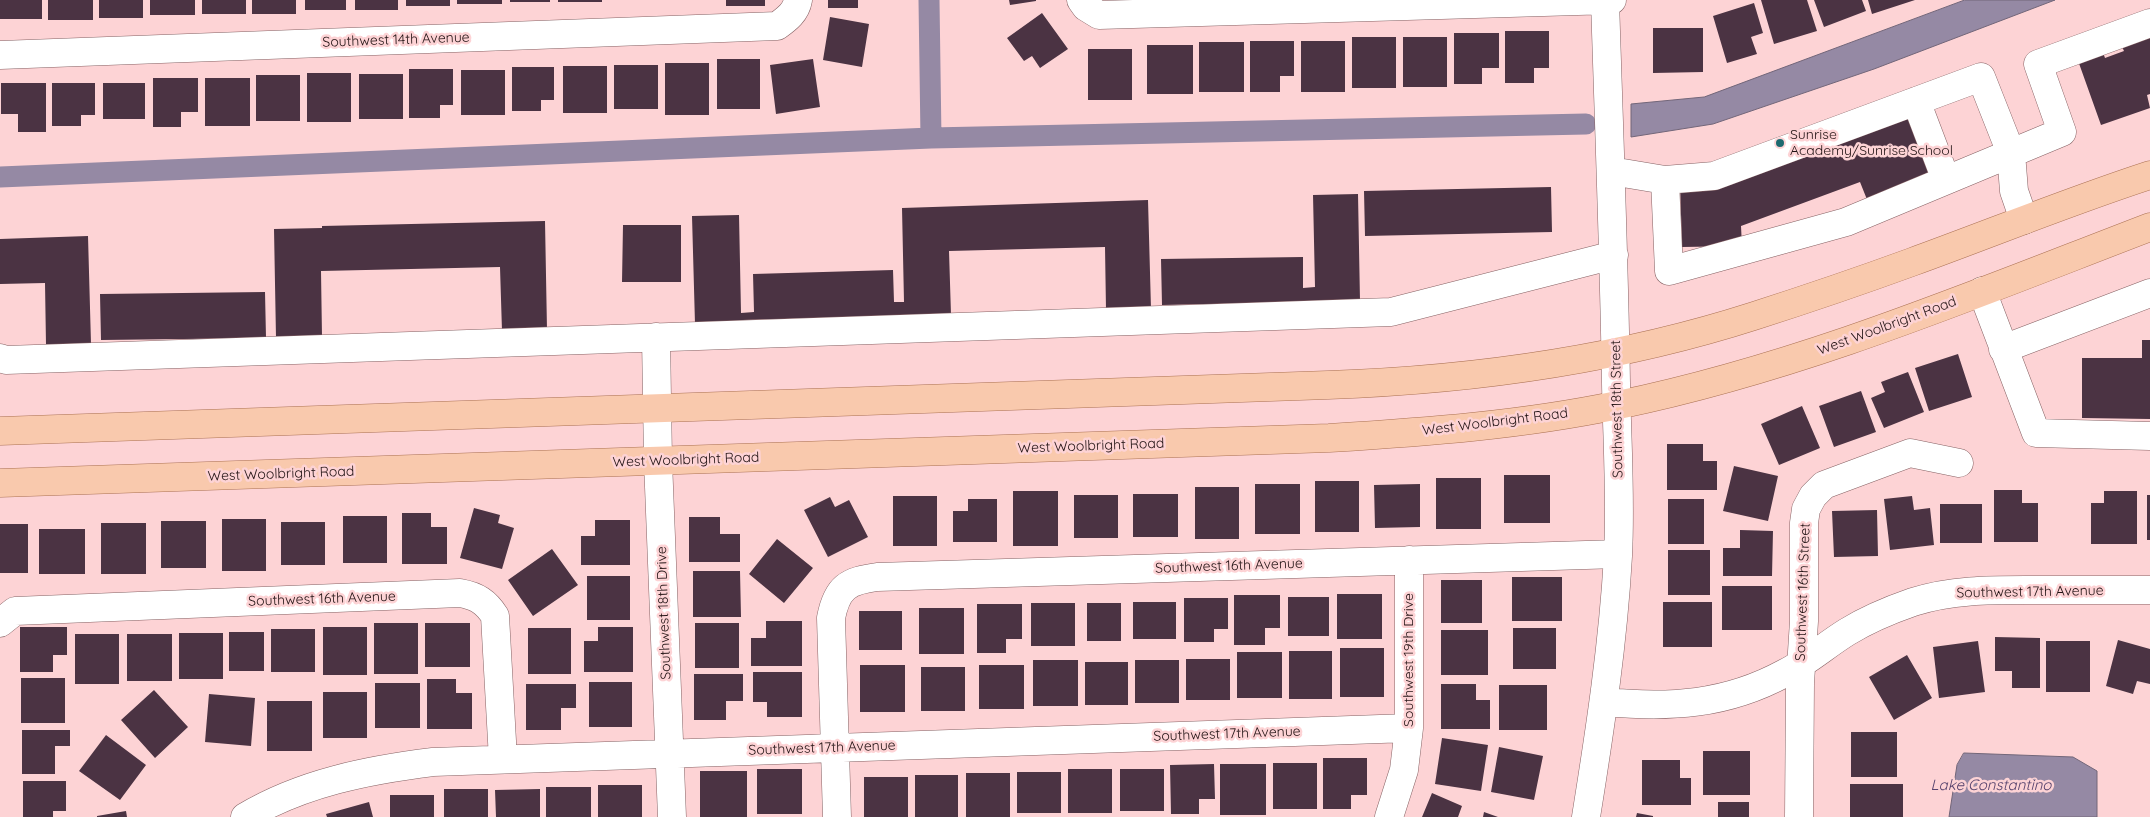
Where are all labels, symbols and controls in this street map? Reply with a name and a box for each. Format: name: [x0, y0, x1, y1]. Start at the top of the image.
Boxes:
street label: Southwest 14th Avenue: [322, 29, 470, 51]
place label: Sunrise Academy/Sunrise School: [1790, 127, 1953, 160]
marker: Sunrise Academy/Sunrise School: [1774, 137, 1786, 149]
street label: West Woolbright Road: [1815, 293, 1959, 359]
street label: Southwest 18th Street: [1607, 340, 1627, 478]
street label: West Woolbright Road: [1421, 405, 1569, 439]
street label: West Woolbright Road: [1017, 435, 1165, 457]
street label: West Woolbright Road: [612, 449, 760, 471]
street label: West Woolbright Road: [207, 463, 355, 485]
street label: Southwest 16th Street: [1792, 523, 1814, 661]
street label: Southwest 18th Drive: [653, 546, 675, 680]
street label: Southwest 16th Avenue: [1155, 555, 1303, 577]
street label: Southwest 17th Avenue: [1956, 582, 2104, 602]
street label: Southwest 16th Avenue: [248, 588, 396, 610]
street label: Southwest 19th Drive: [1401, 593, 1417, 727]
street label: Southwest 17th Avenue: [1153, 723, 1301, 745]
street label: Southwest 17th Avenue: [748, 737, 896, 759]
water label: Lake Constantino: [1931, 776, 2051, 794]

